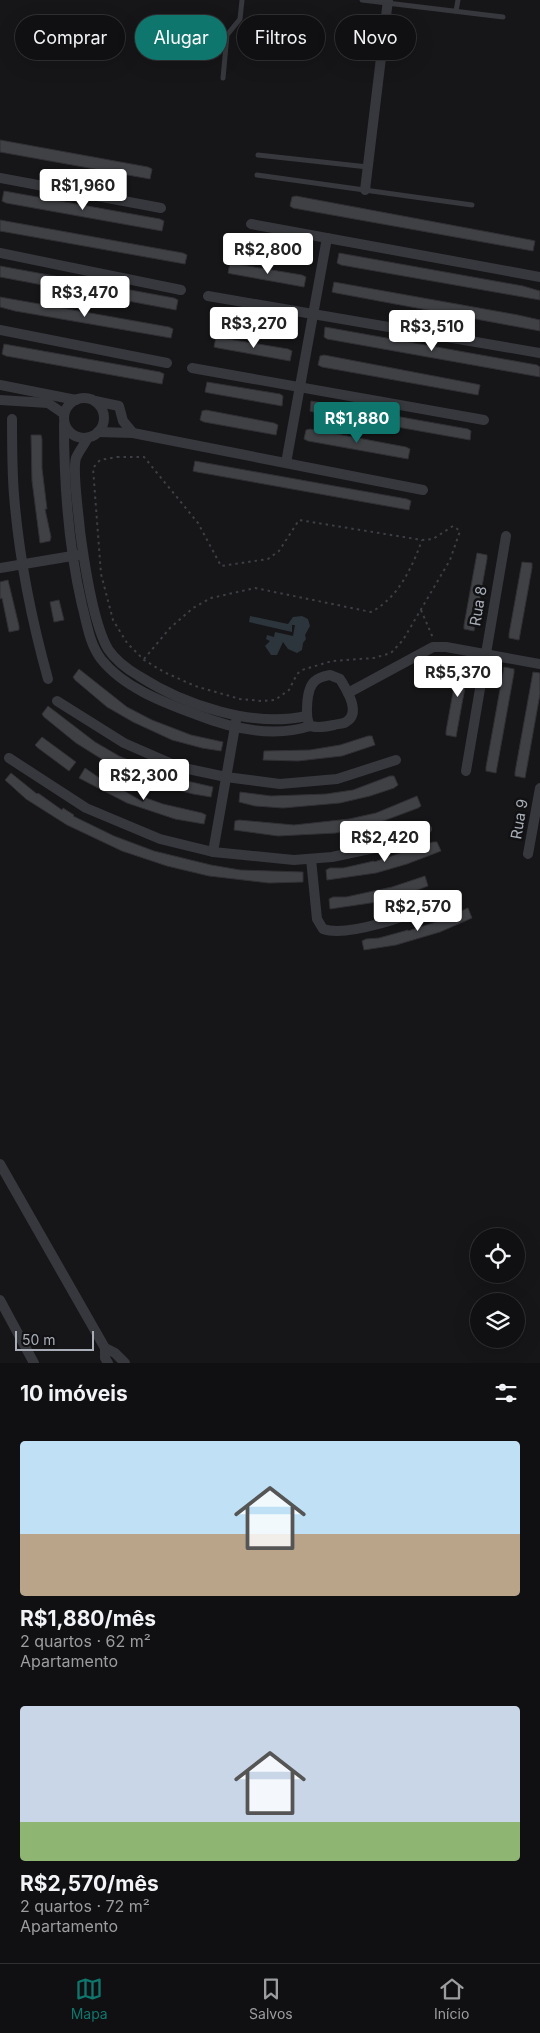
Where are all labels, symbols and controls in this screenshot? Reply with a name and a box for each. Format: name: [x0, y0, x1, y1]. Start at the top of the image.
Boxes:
chip: Comprar: [15, 15, 125, 60]
chip: Alugar: [135, 15, 227, 60]
chip: Filtros: [237, 15, 325, 60]
chip: Novo: [335, 15, 416, 60]
pin: R$1,960: [37, 168, 129, 211]
text: R$1,960: [51, 175, 115, 195]
pin: R$2,800: [222, 232, 314, 275]
text: R$2,800: [234, 239, 302, 259]
pin: R$3,470: [39, 276, 131, 318]
text: R$3,470: [52, 282, 118, 302]
pin: R$3,270: [208, 306, 300, 349]
pin: R$3,510: [386, 310, 478, 352]
text: R$3,270: [221, 313, 287, 333]
text: R$3,510: [400, 316, 464, 336]
pin: R$1,880: [311, 402, 403, 444]
text: R$1,880: [325, 408, 389, 428]
street label: Rua 8: [465, 584, 491, 628]
pin: R$5,370: [412, 656, 504, 698]
text: R$5,370: [425, 662, 491, 682]
pin: R$2,300: [98, 758, 190, 801]
text: R$2,300: [110, 765, 178, 785]
street label: Rua 9: [506, 797, 532, 841]
pin: R$2,420: [339, 820, 431, 863]
text: R$2,420: [351, 827, 419, 847]
pin: R$2,570: [372, 890, 464, 932]
text: R$2,570: [385, 896, 451, 916]
map controls: [470, 1228, 525, 1348]
button: locate: [470, 1228, 525, 1283]
button: layers: [470, 1293, 525, 1348]
scale bar: [15, 1328, 94, 1351]
text: 50 m: [22, 1331, 56, 1348]
icon: filters: [492, 1379, 520, 1407]
text: 10 imóveis: [20, 1381, 128, 1406]
icon: home: [225, 1473, 315, 1563]
text: R$1,880/mês: [20, 1606, 156, 1631]
text: 2 quartos · 62 m²: [20, 1631, 151, 1651]
text: Apartamento: [20, 1651, 118, 1671]
icon: home: [225, 1738, 315, 1828]
text: R$2,570/mês: [20, 1871, 159, 1896]
text: 2 quartos · 72 m²: [20, 1896, 150, 1916]
text: Apartamento: [20, 1916, 118, 1936]
tab: Mapa: [71, 1975, 108, 2022]
tab: Salvos: [249, 1975, 293, 2022]
tab: Início: [434, 1975, 469, 2022]

